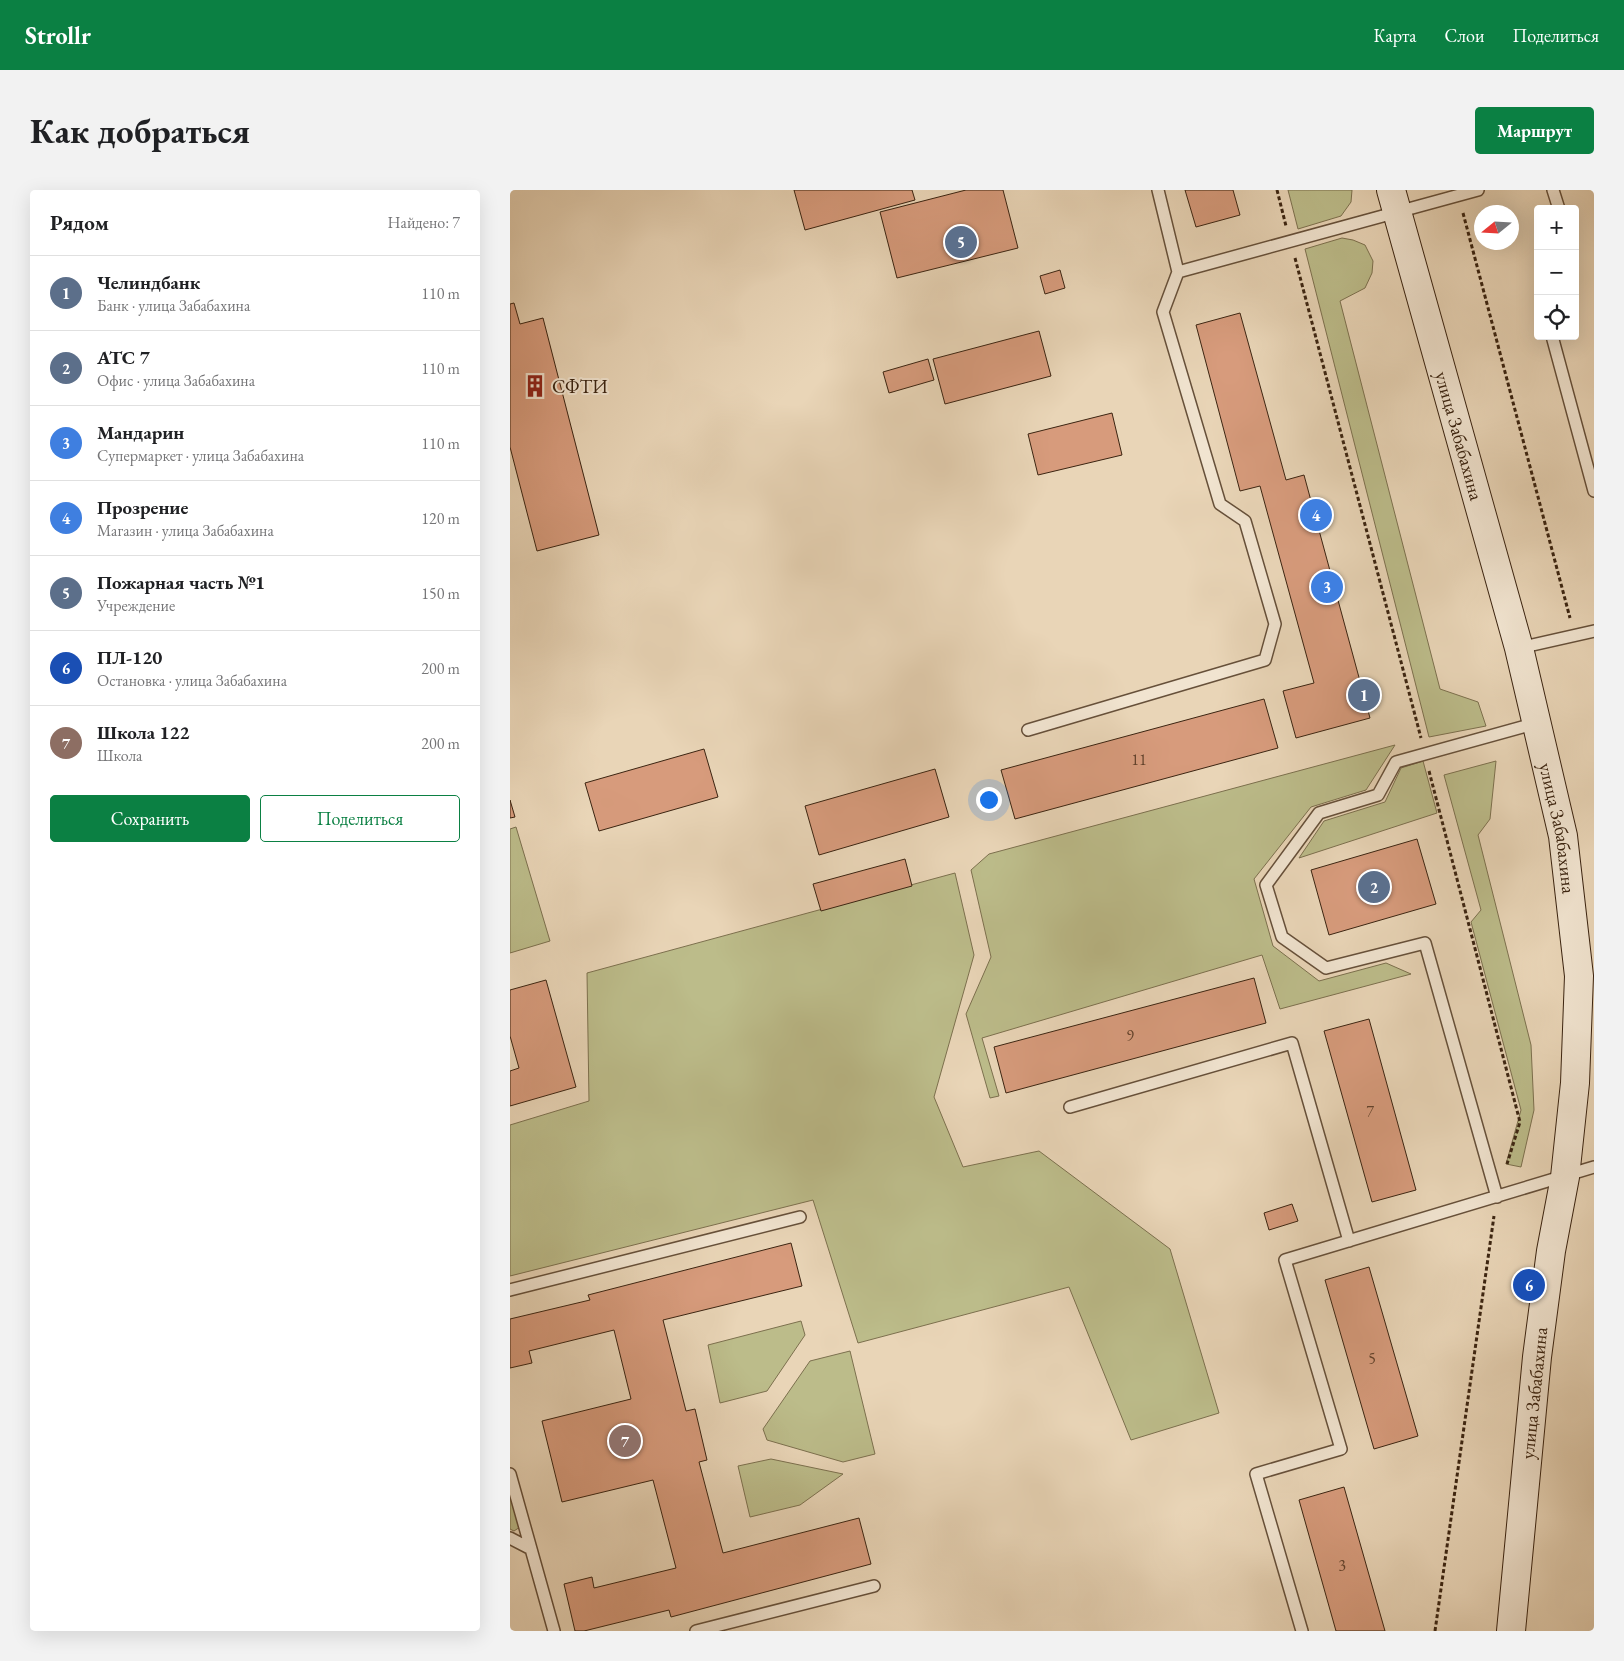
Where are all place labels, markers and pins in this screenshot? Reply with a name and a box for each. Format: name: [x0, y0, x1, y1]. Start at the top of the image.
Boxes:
pin: 5: [945, 223, 977, 261]
building icon: СФТИ: [522, 373, 548, 399]
place label: СФТИ: [552, 374, 607, 399]
pin: 4: [1300, 496, 1332, 534]
pin: 3: [1311, 568, 1343, 606]
pin: 1: [1348, 676, 1380, 714]
pin: 2: [1358, 868, 1390, 906]
pin: 6: [1513, 1266, 1545, 1304]
pin: 7: [609, 1422, 641, 1460]

